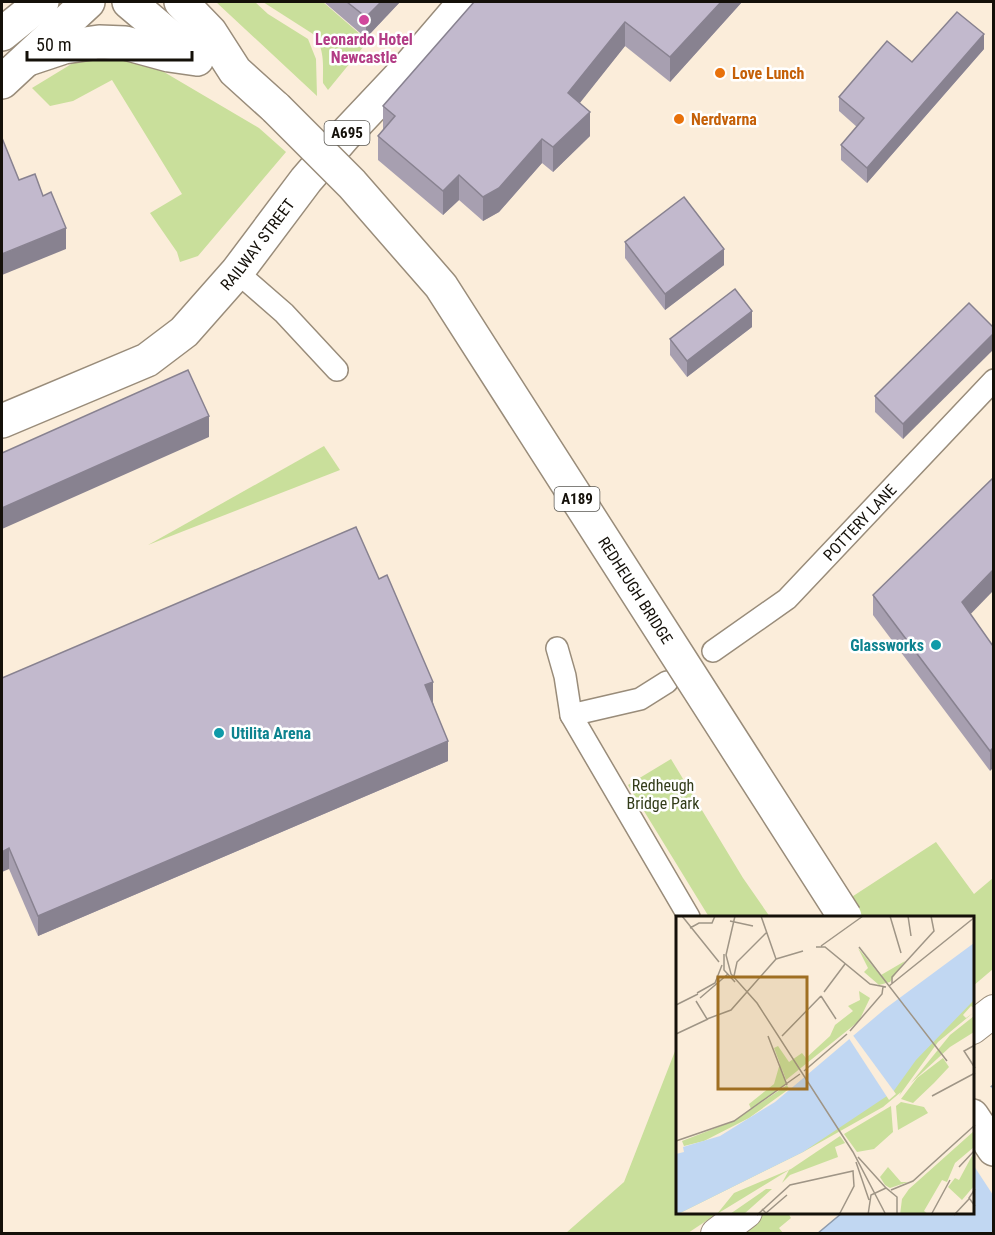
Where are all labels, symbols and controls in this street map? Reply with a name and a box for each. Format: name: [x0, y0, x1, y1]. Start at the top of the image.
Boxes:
marker: Leonardo Hotel Newcastle: [357, 13, 371, 27]
scale bar: [27, 24, 192, 62]
place label: Leonardo Hotel Newcastle: [315, 30, 413, 67]
text: 50 m: [36, 34, 71, 55]
place label: Love Lunch: [732, 64, 805, 83]
marker: Love Lunch: [713, 66, 727, 80]
place label: Nerdvarna: [691, 110, 757, 129]
marker: Nerdvarna: [672, 112, 686, 126]
road number: A695: [324, 121, 370, 145]
street label: RAILWAY STREET: [216, 195, 298, 294]
street label: POTTERY LANE: [819, 480, 900, 564]
road number: A189: [554, 487, 600, 511]
street label: REDHEUGH BRIDGE: [594, 533, 677, 647]
place label: Glassworks: [850, 636, 924, 655]
marker: Glassworks: [929, 638, 943, 652]
place label: Utilita Arena: [231, 724, 312, 743]
marker: Utilita Arena: [212, 726, 226, 740]
park label: Redheugh Bridge Park: [627, 776, 700, 813]
inset map: [676, 916, 974, 1214]

